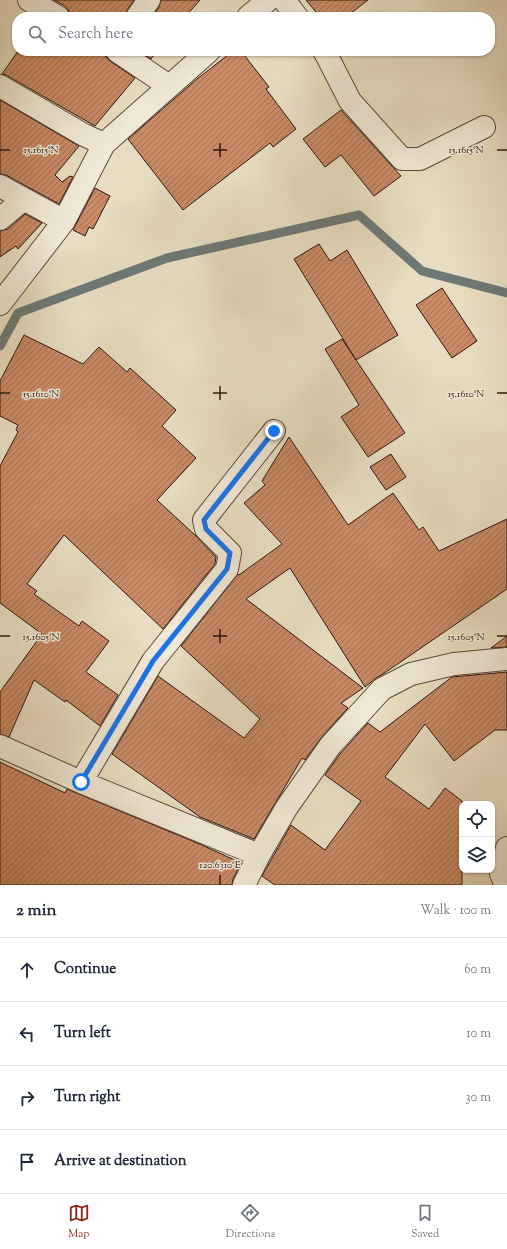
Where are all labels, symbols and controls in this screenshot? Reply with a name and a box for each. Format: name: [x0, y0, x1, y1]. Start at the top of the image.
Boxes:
search box: [12, 12, 495, 56]
icon: search: [26, 23, 48, 45]
text: Search here: [58, 24, 133, 45]
text: 15.1615°N: [24, 143, 59, 158]
text: 15.1615°N: [449, 143, 484, 158]
text: 15.1610°N: [23, 387, 59, 402]
text: 15.1610°N: [448, 387, 484, 402]
route end: [265, 422, 283, 440]
text: 15.1605°N: [23, 630, 60, 645]
text: 15.1605°N: [448, 630, 485, 645]
route start: [72, 773, 90, 791]
map controls: [459, 801, 495, 873]
button: locate: [459, 801, 495, 837]
button: layers: [459, 837, 495, 873]
text: 120.6310°E: [199, 858, 241, 873]
text: 2 min: [16, 899, 57, 923]
text: Walk · 100 m: [420, 902, 491, 920]
icon: ahead: [16, 959, 38, 981]
text: Continue: [54, 959, 116, 980]
text: 60 m: [464, 961, 491, 979]
icon: left: [16, 1023, 38, 1045]
text: Turn left: [54, 1023, 111, 1044]
text: 10 m: [466, 1025, 491, 1043]
icon: right: [16, 1087, 38, 1109]
text: Turn right: [54, 1087, 120, 1108]
text: 30 m: [465, 1089, 491, 1107]
icon: arrive: [16, 1151, 38, 1173]
text: Arrive at destination: [54, 1151, 187, 1172]
tab: Map: [68, 1202, 90, 1242]
tab: Directions: [226, 1202, 275, 1242]
tab: Saved: [411, 1202, 439, 1242]

